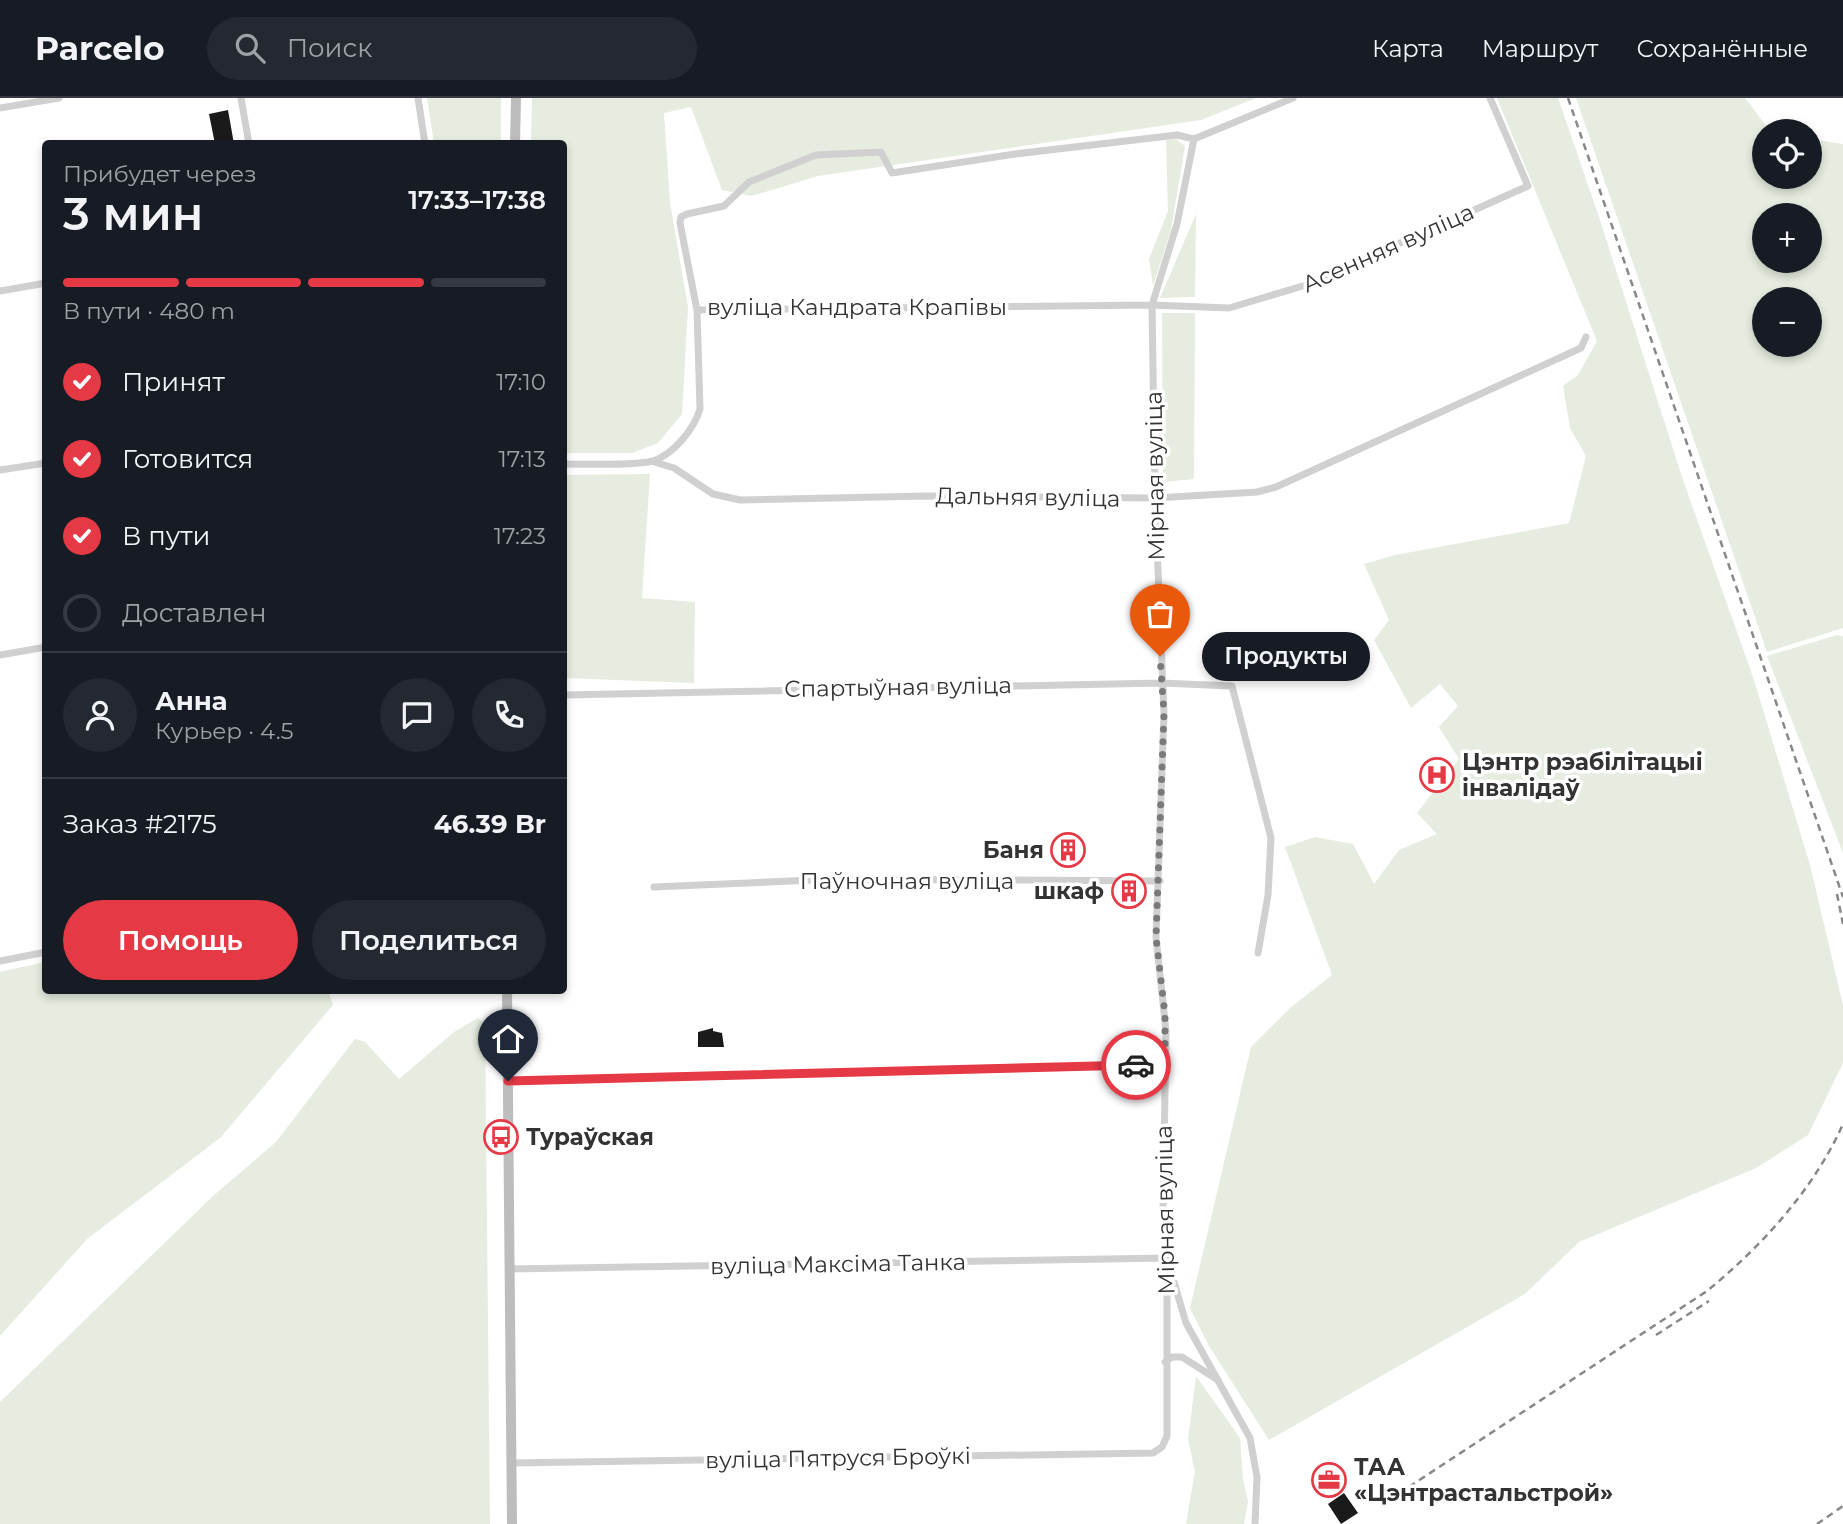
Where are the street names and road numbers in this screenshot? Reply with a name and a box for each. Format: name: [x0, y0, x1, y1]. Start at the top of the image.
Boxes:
street label: Асенняя вуліца: [1298, 198, 1478, 298]
street label: вуліца Кандрата Крапівы: [707, 293, 1007, 321]
street label: Мірная вуліца: [1140, 391, 1170, 561]
street label: Дальняя вуліца: [935, 481, 1121, 513]
street label: Спартыўная вуліца: [784, 671, 1012, 703]
street label: Паўночная вуліца: [800, 867, 1014, 895]
street label: Мірная вуліца: [1150, 1125, 1180, 1295]
street label: вуліца Максіма Танка: [710, 1248, 966, 1280]
street label: вуліца Пятруся Броўкі: [705, 1442, 971, 1474]

